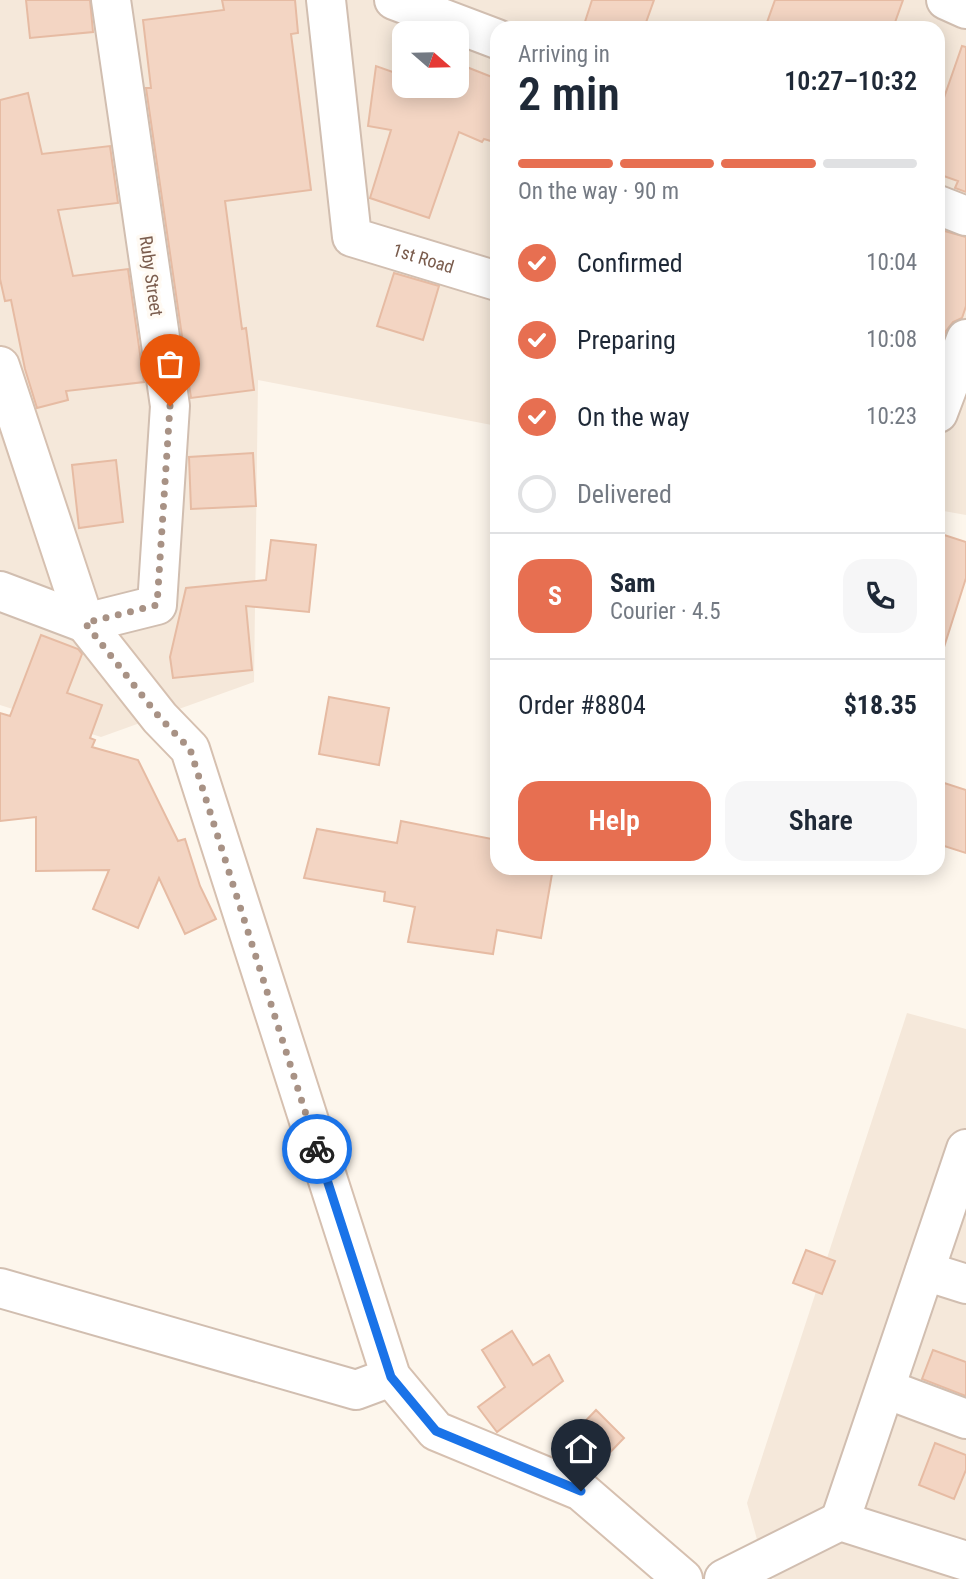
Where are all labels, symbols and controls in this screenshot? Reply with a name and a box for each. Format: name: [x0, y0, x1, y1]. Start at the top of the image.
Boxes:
north arrow: [392, 21, 469, 98]
map controls: [392, 21, 469, 98]
text: Arriving in: [518, 41, 610, 68]
text: 10:27–10:32: [784, 66, 917, 96]
text: 2 min: [518, 67, 620, 121]
text: On the way · 90 m: [518, 178, 679, 205]
street label: Ruby Street: [135, 234, 168, 317]
street label: 1st Road: [390, 239, 457, 277]
icon: check: [518, 244, 556, 282]
text: Confirmed: [577, 248, 683, 278]
text: 10:04: [866, 249, 917, 276]
icon: check: [518, 321, 556, 359]
text: Preparing: [577, 325, 676, 355]
text: 10:08: [866, 326, 917, 353]
pin: [140, 334, 200, 406]
icon: bag: [151, 345, 189, 383]
icon: check: [518, 398, 556, 436]
text: On the way: [577, 402, 690, 432]
text: 10:23: [866, 403, 917, 430]
text: Delivered: [577, 479, 672, 509]
button: phone: [843, 559, 917, 633]
text: Sam: [610, 568, 656, 598]
text: S: [548, 581, 562, 611]
text: Courier · 4.5: [610, 598, 721, 625]
text: Order #8804: [518, 690, 646, 720]
text: $18.35: [844, 690, 917, 720]
button: Help: [518, 781, 711, 861]
button: Share: [725, 781, 917, 861]
courier: [282, 1114, 352, 1184]
icon: bike: [298, 1130, 336, 1168]
pin: [551, 1419, 611, 1491]
icon: home: [562, 1430, 600, 1468]

